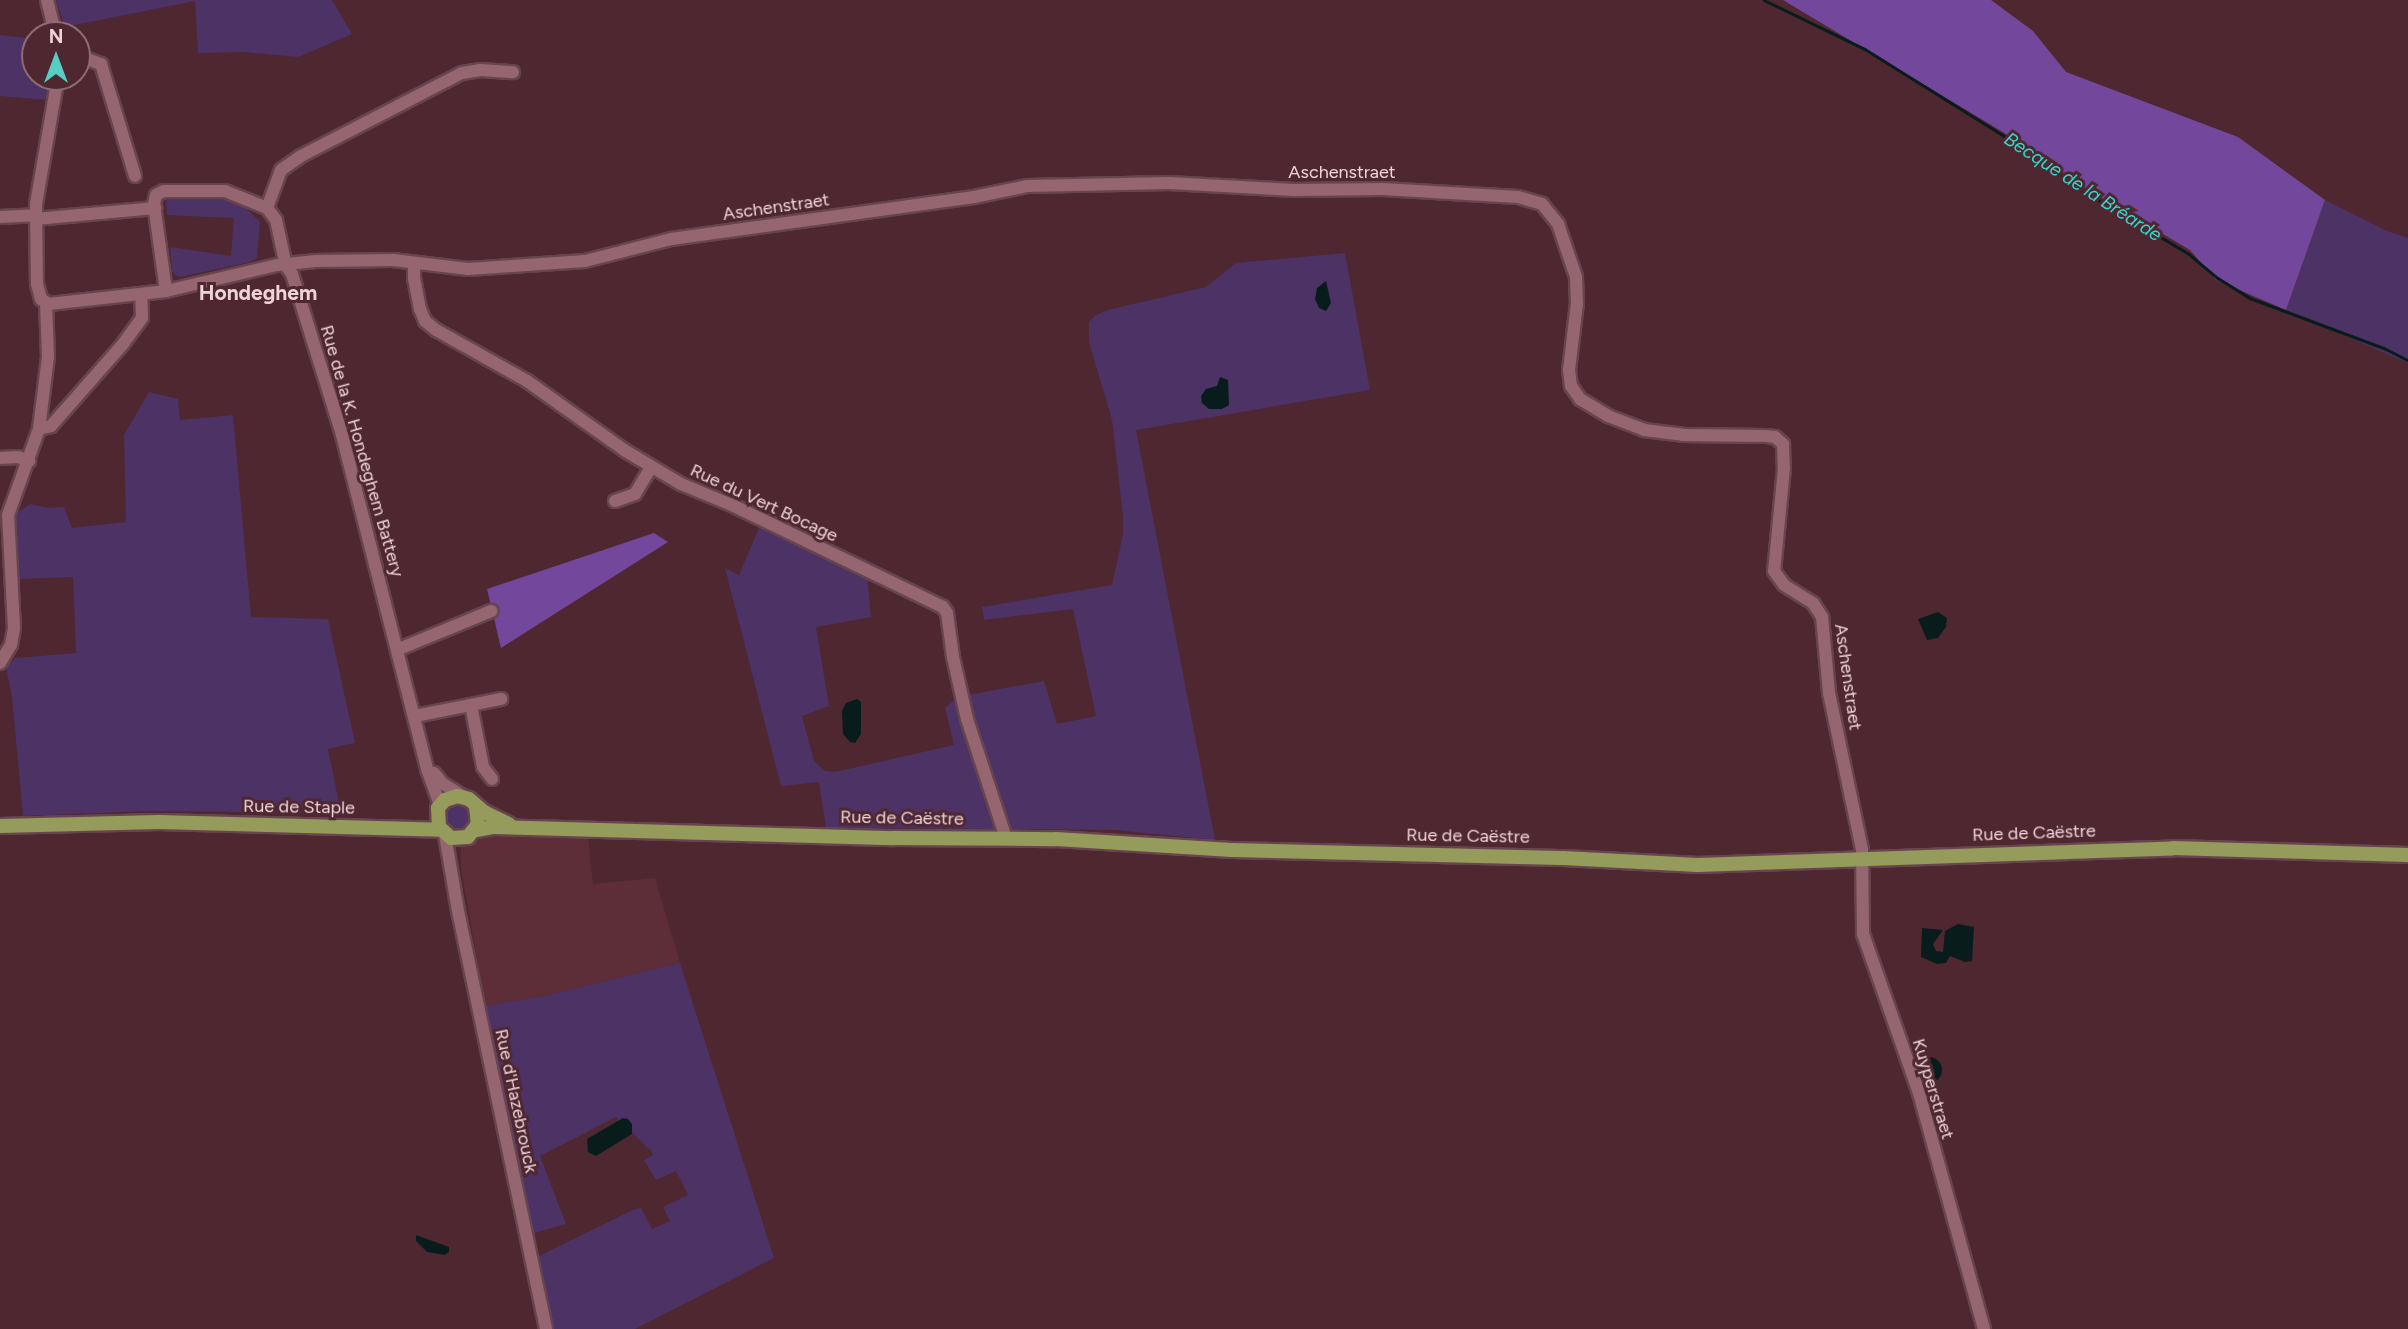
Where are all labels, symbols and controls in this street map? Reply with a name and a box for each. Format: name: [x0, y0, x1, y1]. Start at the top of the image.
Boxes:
north arrow: [21, 21, 91, 91]
text: N: [49, 25, 63, 48]
water label: Becque de la Bréarde: [2000, 128, 2166, 246]
street label: Aschenstraet: [1288, 161, 1396, 183]
street label: Aschenstraet: [721, 189, 831, 225]
district label: Hondeghem: [199, 280, 317, 306]
street label: Rue de la K. Hondeghem Battery: [316, 323, 408, 579]
street label: Rue du Vert Bocage: [687, 459, 841, 547]
street label: Aschenstraet: [1830, 622, 1866, 732]
street label: Rue de Staple: [243, 795, 355, 819]
street label: Rue de Caëstre: [840, 806, 964, 830]
street label: Rue de Caëstre: [1972, 820, 2096, 846]
street label: Rue de Caëstre: [1406, 824, 1530, 848]
street label: Rue d'Hazebrouck: [490, 1027, 542, 1175]
street label: Kuyperstraet: [1907, 1036, 1959, 1142]

